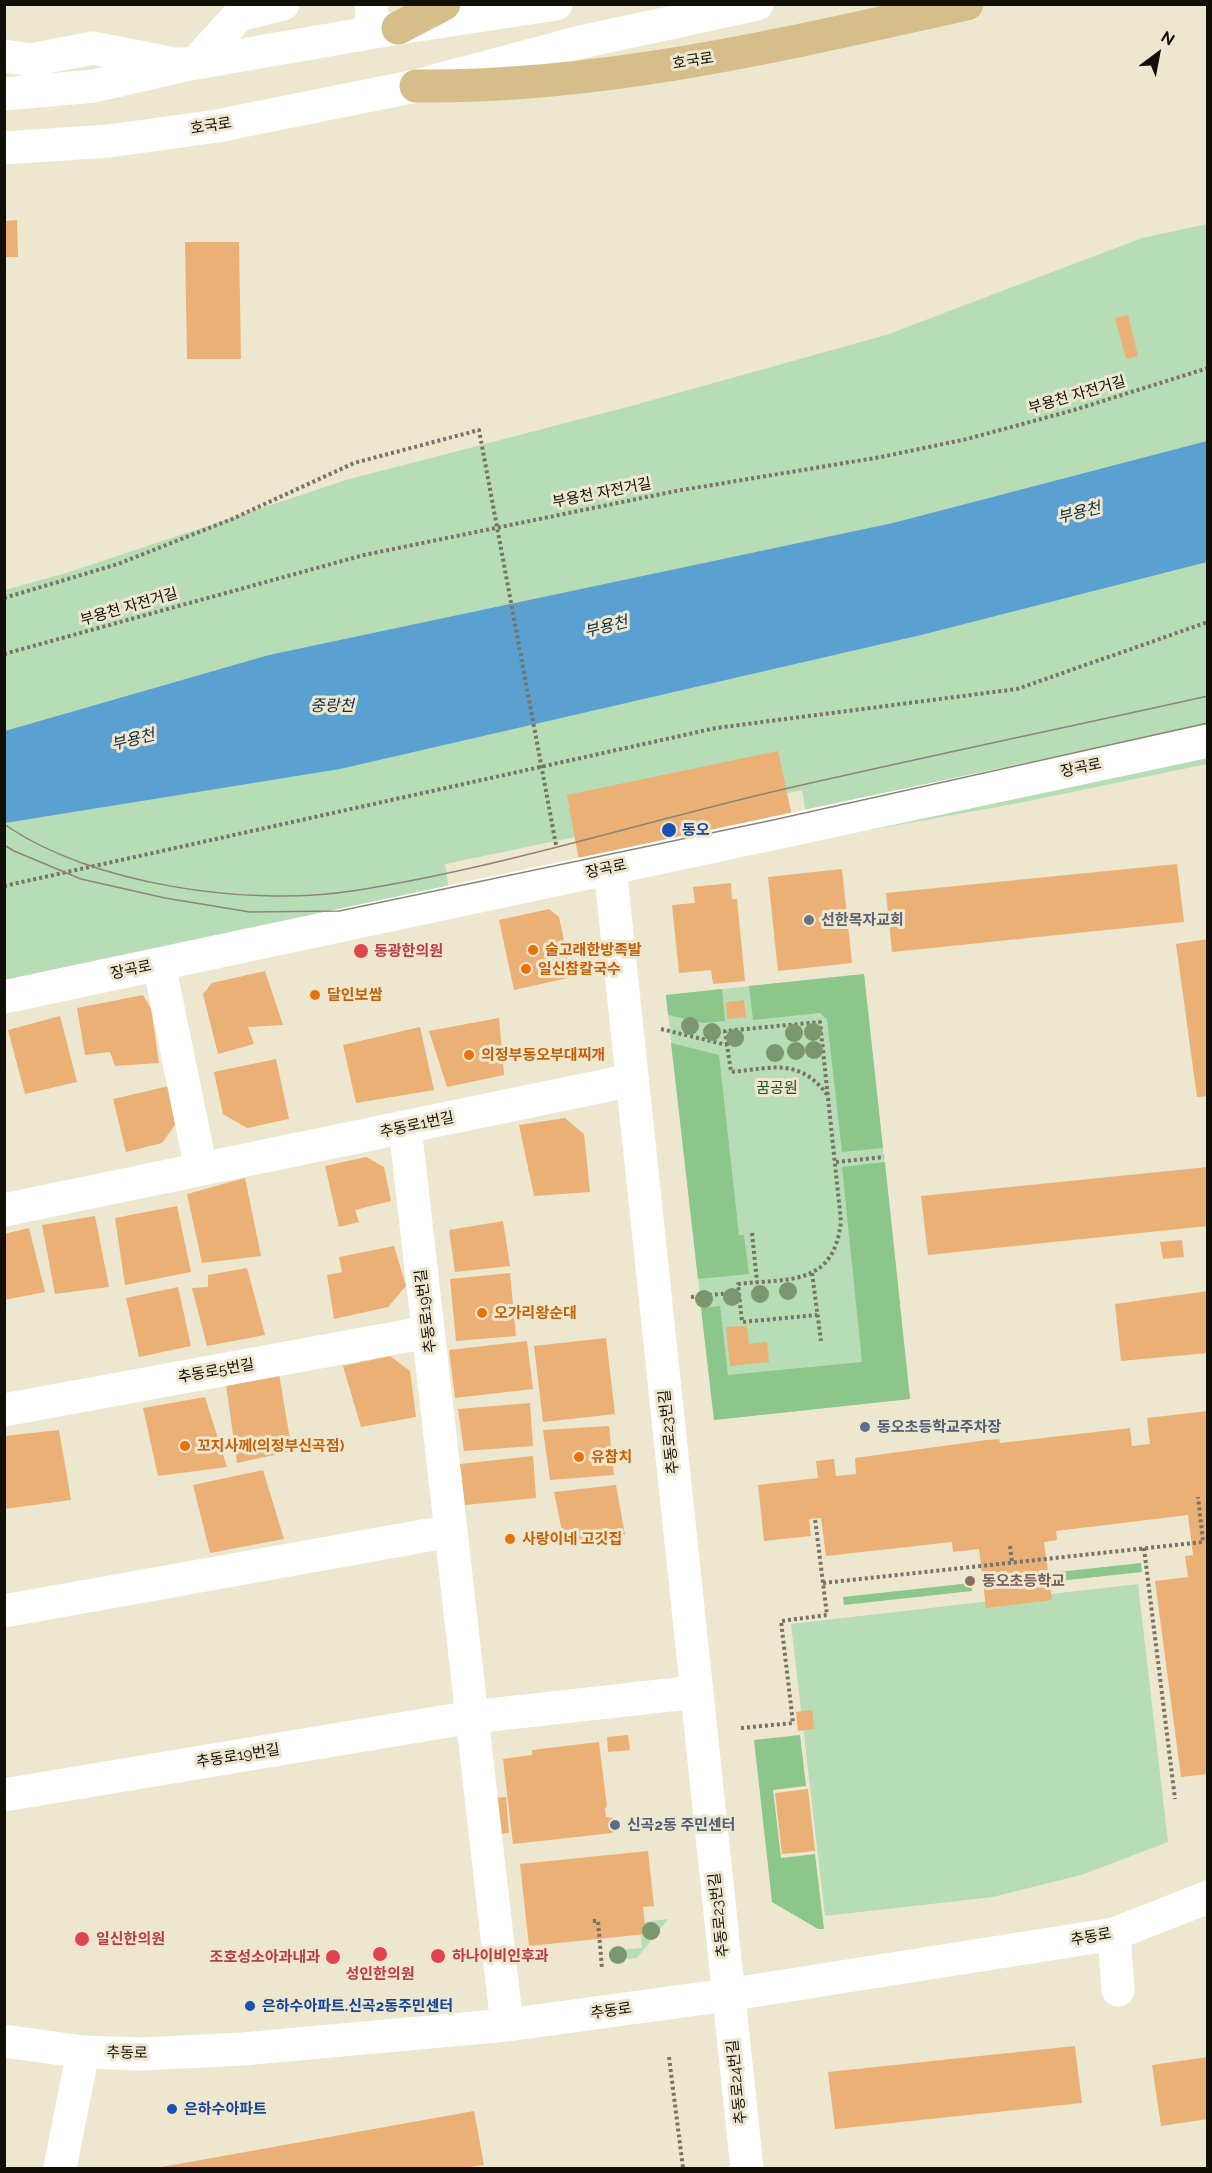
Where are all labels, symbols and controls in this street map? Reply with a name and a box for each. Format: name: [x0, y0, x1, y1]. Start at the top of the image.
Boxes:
north arrow: [1128, 24, 1188, 84]
text: N: [1158, 27, 1178, 50]
street label: 호국로: [671, 49, 715, 73]
street label: 호국로: [189, 114, 233, 138]
street label: 부용천 자전거길: [1026, 373, 1128, 417]
street label: 부용천 자전거길: [551, 475, 653, 511]
water label: 부용천: [1055, 498, 1103, 528]
street label: 부용천 자전거길: [78, 585, 180, 629]
water label: 부용천: [582, 612, 630, 642]
water label: 중랑천: [310, 696, 354, 716]
water label: 부용천: [109, 725, 157, 755]
street label: 장곡로: [1059, 755, 1103, 781]
marker: 동오: [660, 821, 678, 839]
place label: 동오: [682, 821, 710, 839]
street label: 장곡로: [584, 856, 628, 882]
place label: 선한목자교회: [821, 911, 904, 929]
marker: 선한목자교회: [802, 913, 816, 927]
place label: 술고래한방족발: [545, 941, 642, 959]
marker: 동광한의원: [352, 942, 370, 960]
place label: 동광한의원: [374, 942, 443, 960]
marker: 술고래한방족발: [526, 943, 540, 957]
street label: 장곡로: [109, 957, 153, 983]
place label: 일신참칼국수: [538, 960, 621, 978]
marker: 일신참칼국수: [519, 962, 533, 976]
place label: 달인보쌈: [327, 986, 382, 1004]
marker: 달인보쌈: [308, 988, 322, 1002]
place label: 의정부동오부대찌개: [481, 1046, 605, 1064]
marker: 의정부동오부대찌개: [462, 1048, 476, 1062]
park label: 꿈공원: [756, 1079, 798, 1097]
street label: 추동로1번길: [378, 1108, 456, 1142]
street label: 추동로19번길: [412, 1268, 440, 1354]
place label: 오가리왕순대: [494, 1304, 577, 1322]
marker: 오가리왕순대: [475, 1306, 489, 1320]
street label: 추동로5번길: [176, 1355, 256, 1387]
street label: 추동로23번길: [656, 1389, 682, 1475]
place label: 동오초등학교주차장: [877, 1418, 1001, 1436]
marker: 동오초등학교주차장: [858, 1420, 872, 1434]
place label: 꼬지사께(의정부신곡점): [197, 1437, 344, 1455]
marker: 꼬지사께(의정부신곡점): [178, 1439, 192, 1453]
place label: 유참치: [591, 1448, 632, 1466]
marker: 유참치: [572, 1450, 586, 1464]
place label: 사랑이네 고깃집: [522, 1530, 622, 1548]
marker: 사랑이네 고깃집: [503, 1532, 517, 1546]
place label: 동오초등학교: [982, 1572, 1065, 1590]
marker: 동오초등학교: [963, 1574, 977, 1588]
street label: 추동로19번길: [195, 1741, 281, 1771]
place label: 신곡2동 주민센터: [627, 1816, 736, 1834]
marker: 신곡2동 주민센터: [608, 1818, 622, 1832]
street label: 추동로23번길: [706, 1872, 732, 1958]
street label: 추동로: [1069, 1925, 1113, 1949]
marker: 일신한의원: [73, 1930, 91, 1948]
place label: 일신한의원: [96, 1930, 165, 1948]
marker: 성인한의원: [371, 1945, 389, 1963]
marker: 하나이비인후과: [429, 1947, 447, 1965]
place label: 하나이비인후과: [452, 1947, 549, 1965]
place label: 조호성소아과내과: [210, 1948, 320, 1966]
marker: 조호성소아과내과: [324, 1948, 342, 1966]
place label: 성인한의원: [346, 1965, 414, 1983]
place label: 은하수아파트.신곡2동주민센터: [262, 1997, 453, 2015]
marker: 은하수아파트.신곡2동주민센터: [243, 1999, 257, 2013]
street label: 추동로: [589, 1999, 633, 2023]
street label: 추동로24번길: [724, 2039, 750, 2125]
street label: 추동로: [106, 2044, 148, 2062]
place label: 은하수아파트: [184, 2100, 267, 2118]
marker: 은하수아파트: [165, 2102, 179, 2116]

